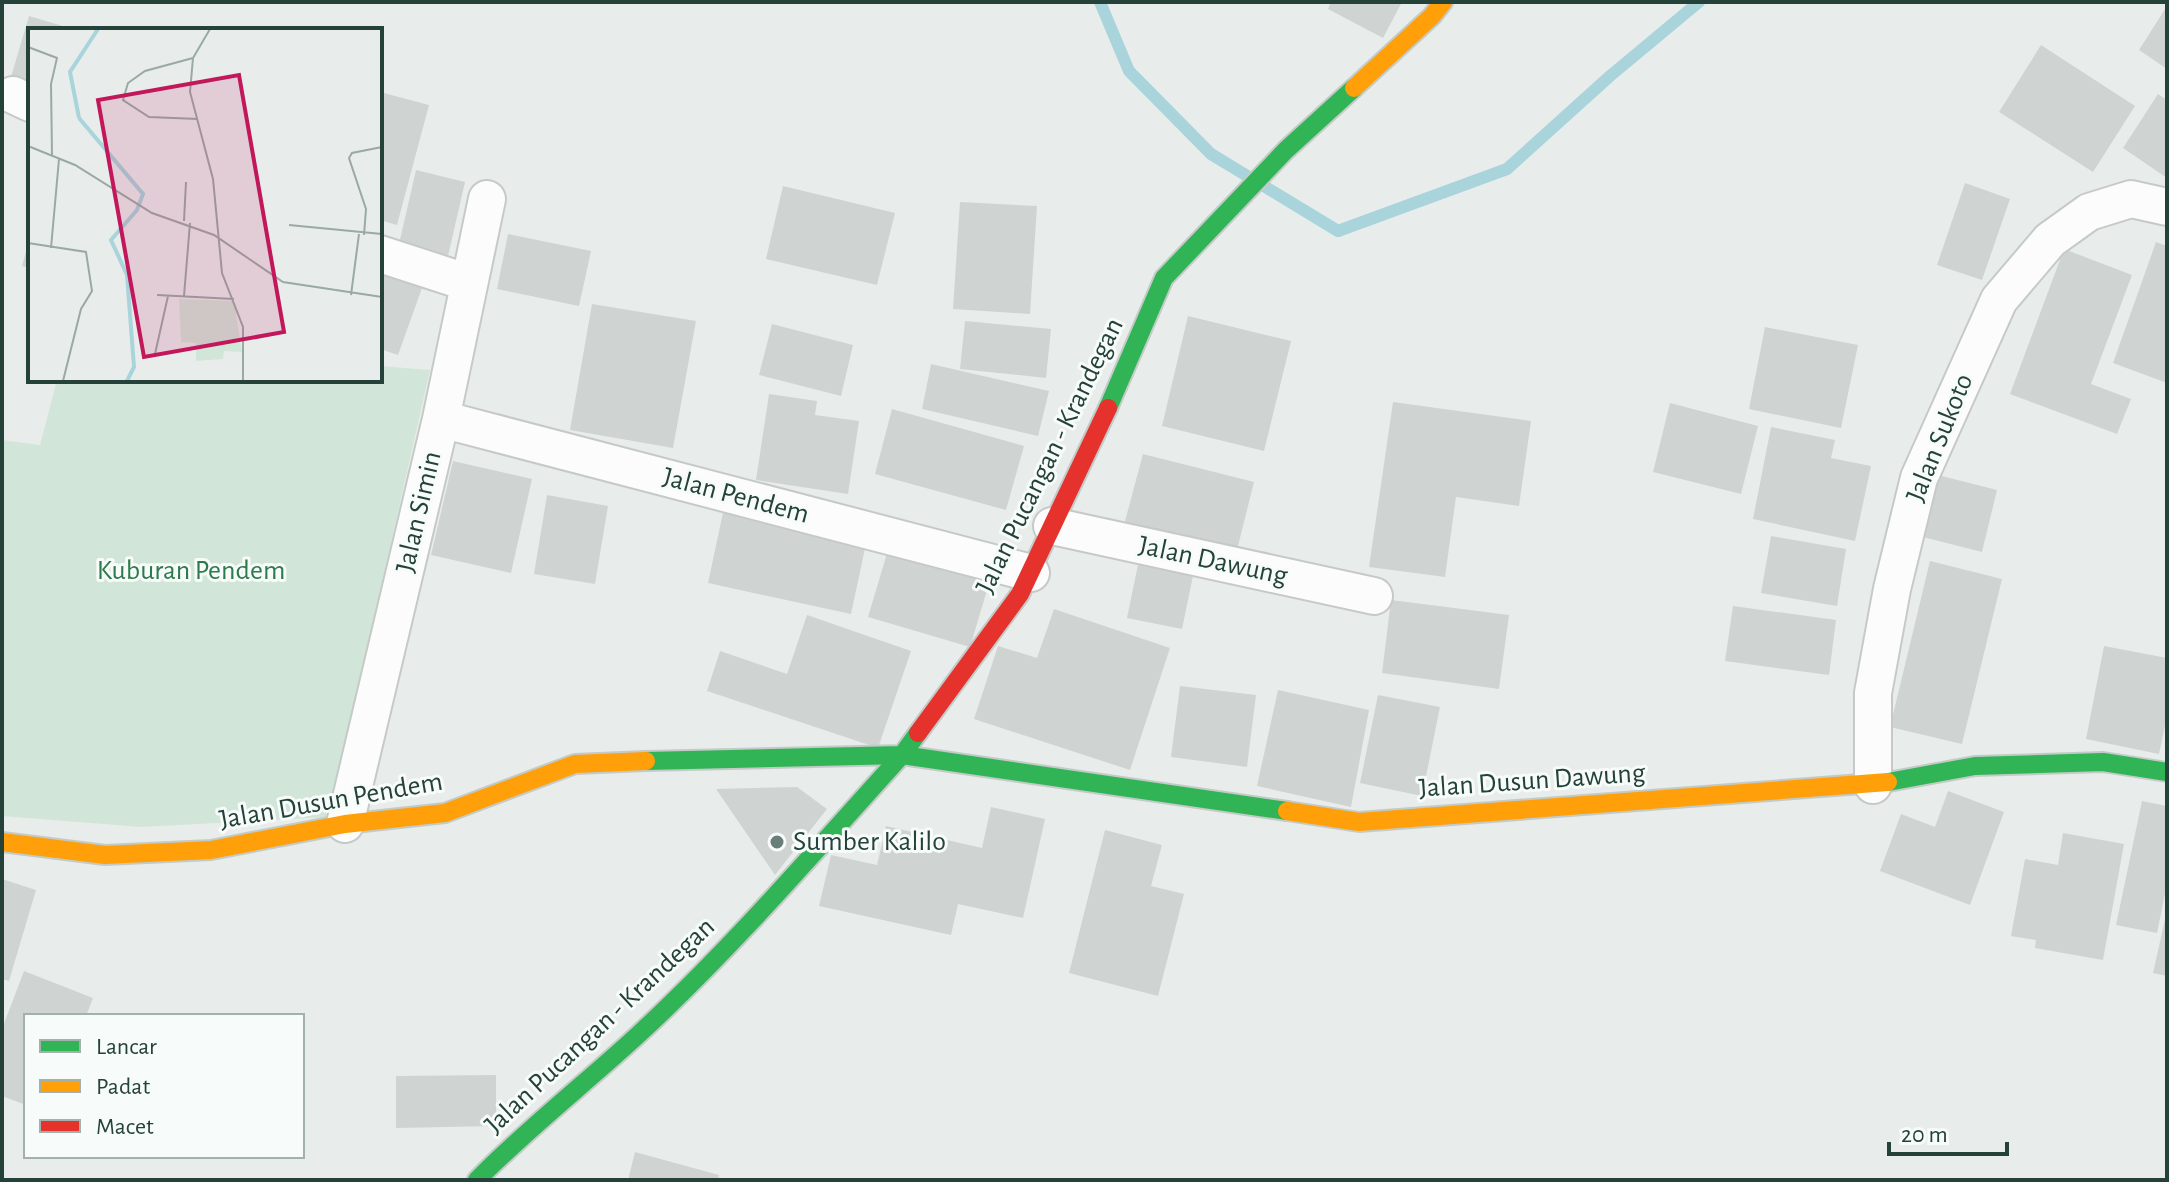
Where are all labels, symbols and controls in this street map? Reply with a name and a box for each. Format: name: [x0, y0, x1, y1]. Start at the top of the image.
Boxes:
inset map: [28, 28, 382, 382]
street label: Jalan Pucangan - Krandegan: [971, 314, 1129, 598]
street label: Jalan Sukoto: [1902, 370, 1978, 506]
street label: Jalan Simin: [391, 449, 447, 575]
street label: Jalan Pendem: [660, 463, 812, 529]
street label: Jalan Dawung: [1136, 532, 1290, 590]
park label: Kuburan Pendem: [97, 557, 285, 585]
street label: Jalan Dusun Dawung: [1418, 759, 1647, 803]
street label: Jalan Dusun Pendem: [217, 768, 445, 834]
place label: Sumber Kalilo: [793, 828, 946, 856]
marker: Sumber Kalilo: [768, 833, 786, 851]
street label: Jalan Pucangan - Krandegan: [480, 913, 720, 1139]
legend: [24, 1014, 304, 1158]
text: Lancar: [96, 1035, 157, 1059]
text: Padat: [96, 1075, 150, 1099]
scale bar: [1889, 1106, 2007, 1156]
text: Macet: [96, 1115, 154, 1139]
text: 20 m: [1901, 1123, 1948, 1147]

